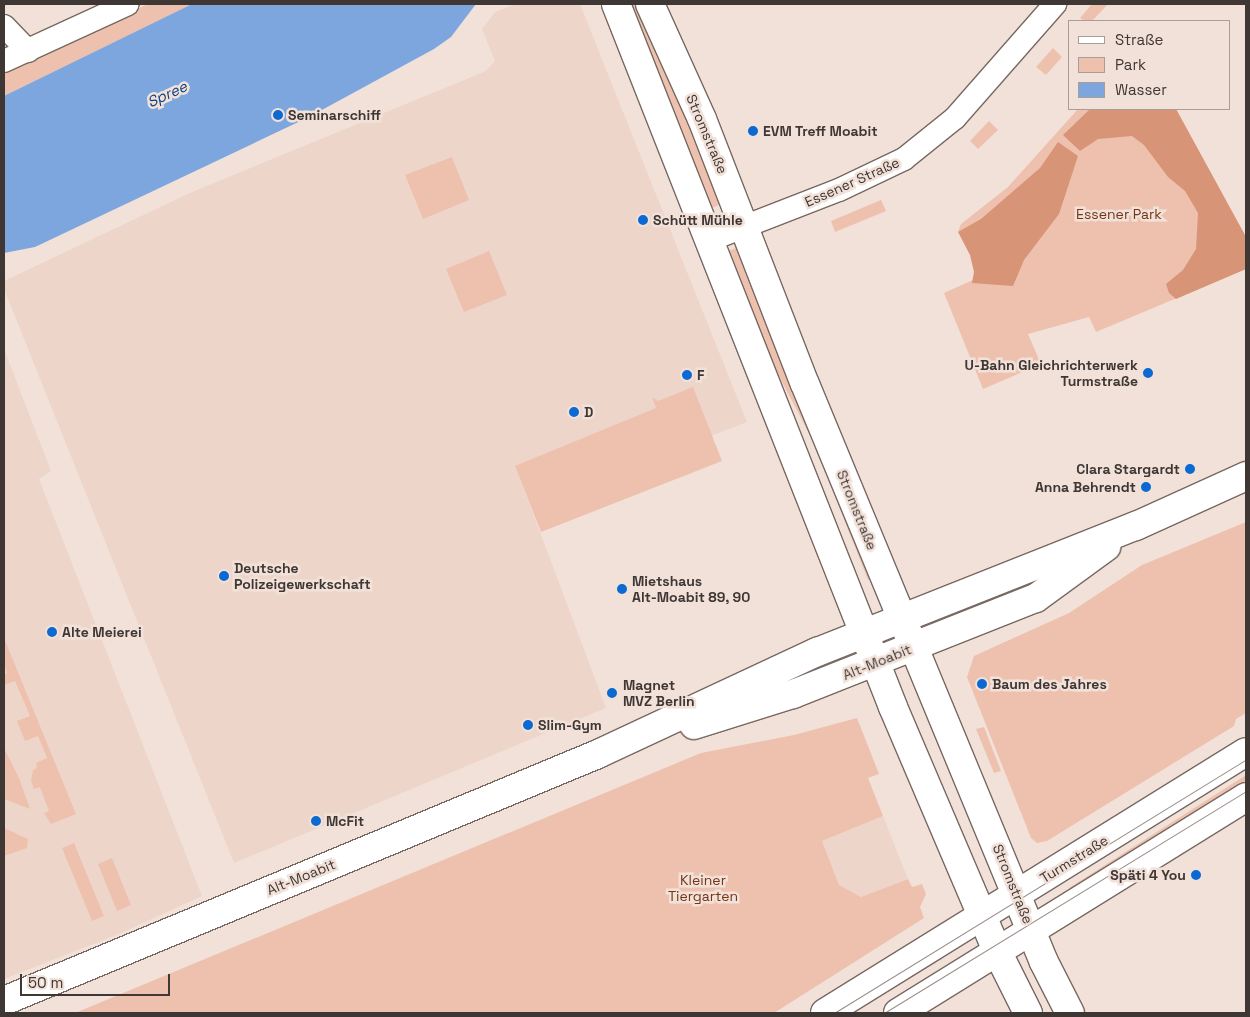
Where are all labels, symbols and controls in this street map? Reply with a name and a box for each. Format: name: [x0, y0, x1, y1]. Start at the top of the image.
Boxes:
legend: [1068, 20, 1230, 110]
text: Straße: [1115, 30, 1163, 49]
text: Park: [1115, 55, 1146, 74]
water label: Spree: [144, 77, 190, 111]
text: Wasser: [1115, 80, 1167, 99]
street label: Stromstraße: [683, 92, 731, 176]
place label: Seminarschiff: [288, 107, 381, 123]
marker: Seminarschiff: [272, 109, 284, 121]
place label: EVM Treff Moabit: [763, 123, 878, 139]
marker: EVM Treff Moabit: [747, 125, 759, 137]
street label: Essener Straße: [802, 154, 902, 210]
park label: Essener Park: [1076, 206, 1162, 222]
place label: Schütt Mühle: [653, 212, 743, 228]
marker: Schütt Mühle: [637, 214, 649, 226]
place label: U-Bahn Gleichrichterwerk Turmstraße: [965, 357, 1138, 390]
place label: F: [697, 367, 704, 383]
marker: U-Bahn Gleichrichterwerk Turmstraße: [1142, 367, 1154, 379]
marker: F: [681, 369, 693, 381]
place label: D: [584, 404, 593, 420]
marker: D: [568, 406, 580, 418]
place label: Clara Stargardt: [1076, 461, 1180, 477]
marker: Clara Stargardt: [1184, 463, 1196, 475]
street label: Stromstraße: [833, 468, 881, 552]
place label: Anna Behrendt: [1035, 479, 1136, 495]
marker: Anna Behrendt: [1140, 481, 1152, 493]
place label: Deutsche Polizeigewerkschaft: [234, 560, 371, 592]
marker: Deutsche Polizeigewerkschaft: [218, 570, 230, 582]
place label: Mietshaus Alt-Moabit 89, 90: [632, 573, 751, 606]
marker: Mietshaus Alt-Moabit 89, 90: [616, 583, 628, 595]
place label: Alte Meierei: [62, 624, 142, 640]
marker: Alte Meierei: [46, 626, 58, 638]
street label: Alt-Moabit: [840, 641, 914, 683]
place label: Baum des Jahres: [992, 676, 1107, 692]
place label: Magnet MVZ Berlin: [623, 677, 695, 710]
marker: Baum des Jahres: [976, 678, 988, 690]
marker: Magnet MVZ Berlin: [605, 686, 619, 700]
place label: Slim-Gym: [538, 717, 602, 733]
marker: Slim-Gym: [522, 719, 534, 731]
place label: McFit: [326, 813, 364, 829]
marker: McFit: [310, 815, 322, 827]
street label: Turmstraße: [1037, 832, 1111, 886]
street label: Stromstraße: [989, 842, 1037, 926]
street label: Alt-Moabit: [264, 856, 338, 898]
place label: Späti 4 You: [1110, 867, 1186, 883]
marker: Späti 4 You: [1190, 869, 1202, 881]
park label: Kleiner Tiergarten: [668, 872, 738, 904]
scale bar: [22, 964, 172, 996]
text: 50 m: [28, 973, 63, 992]

